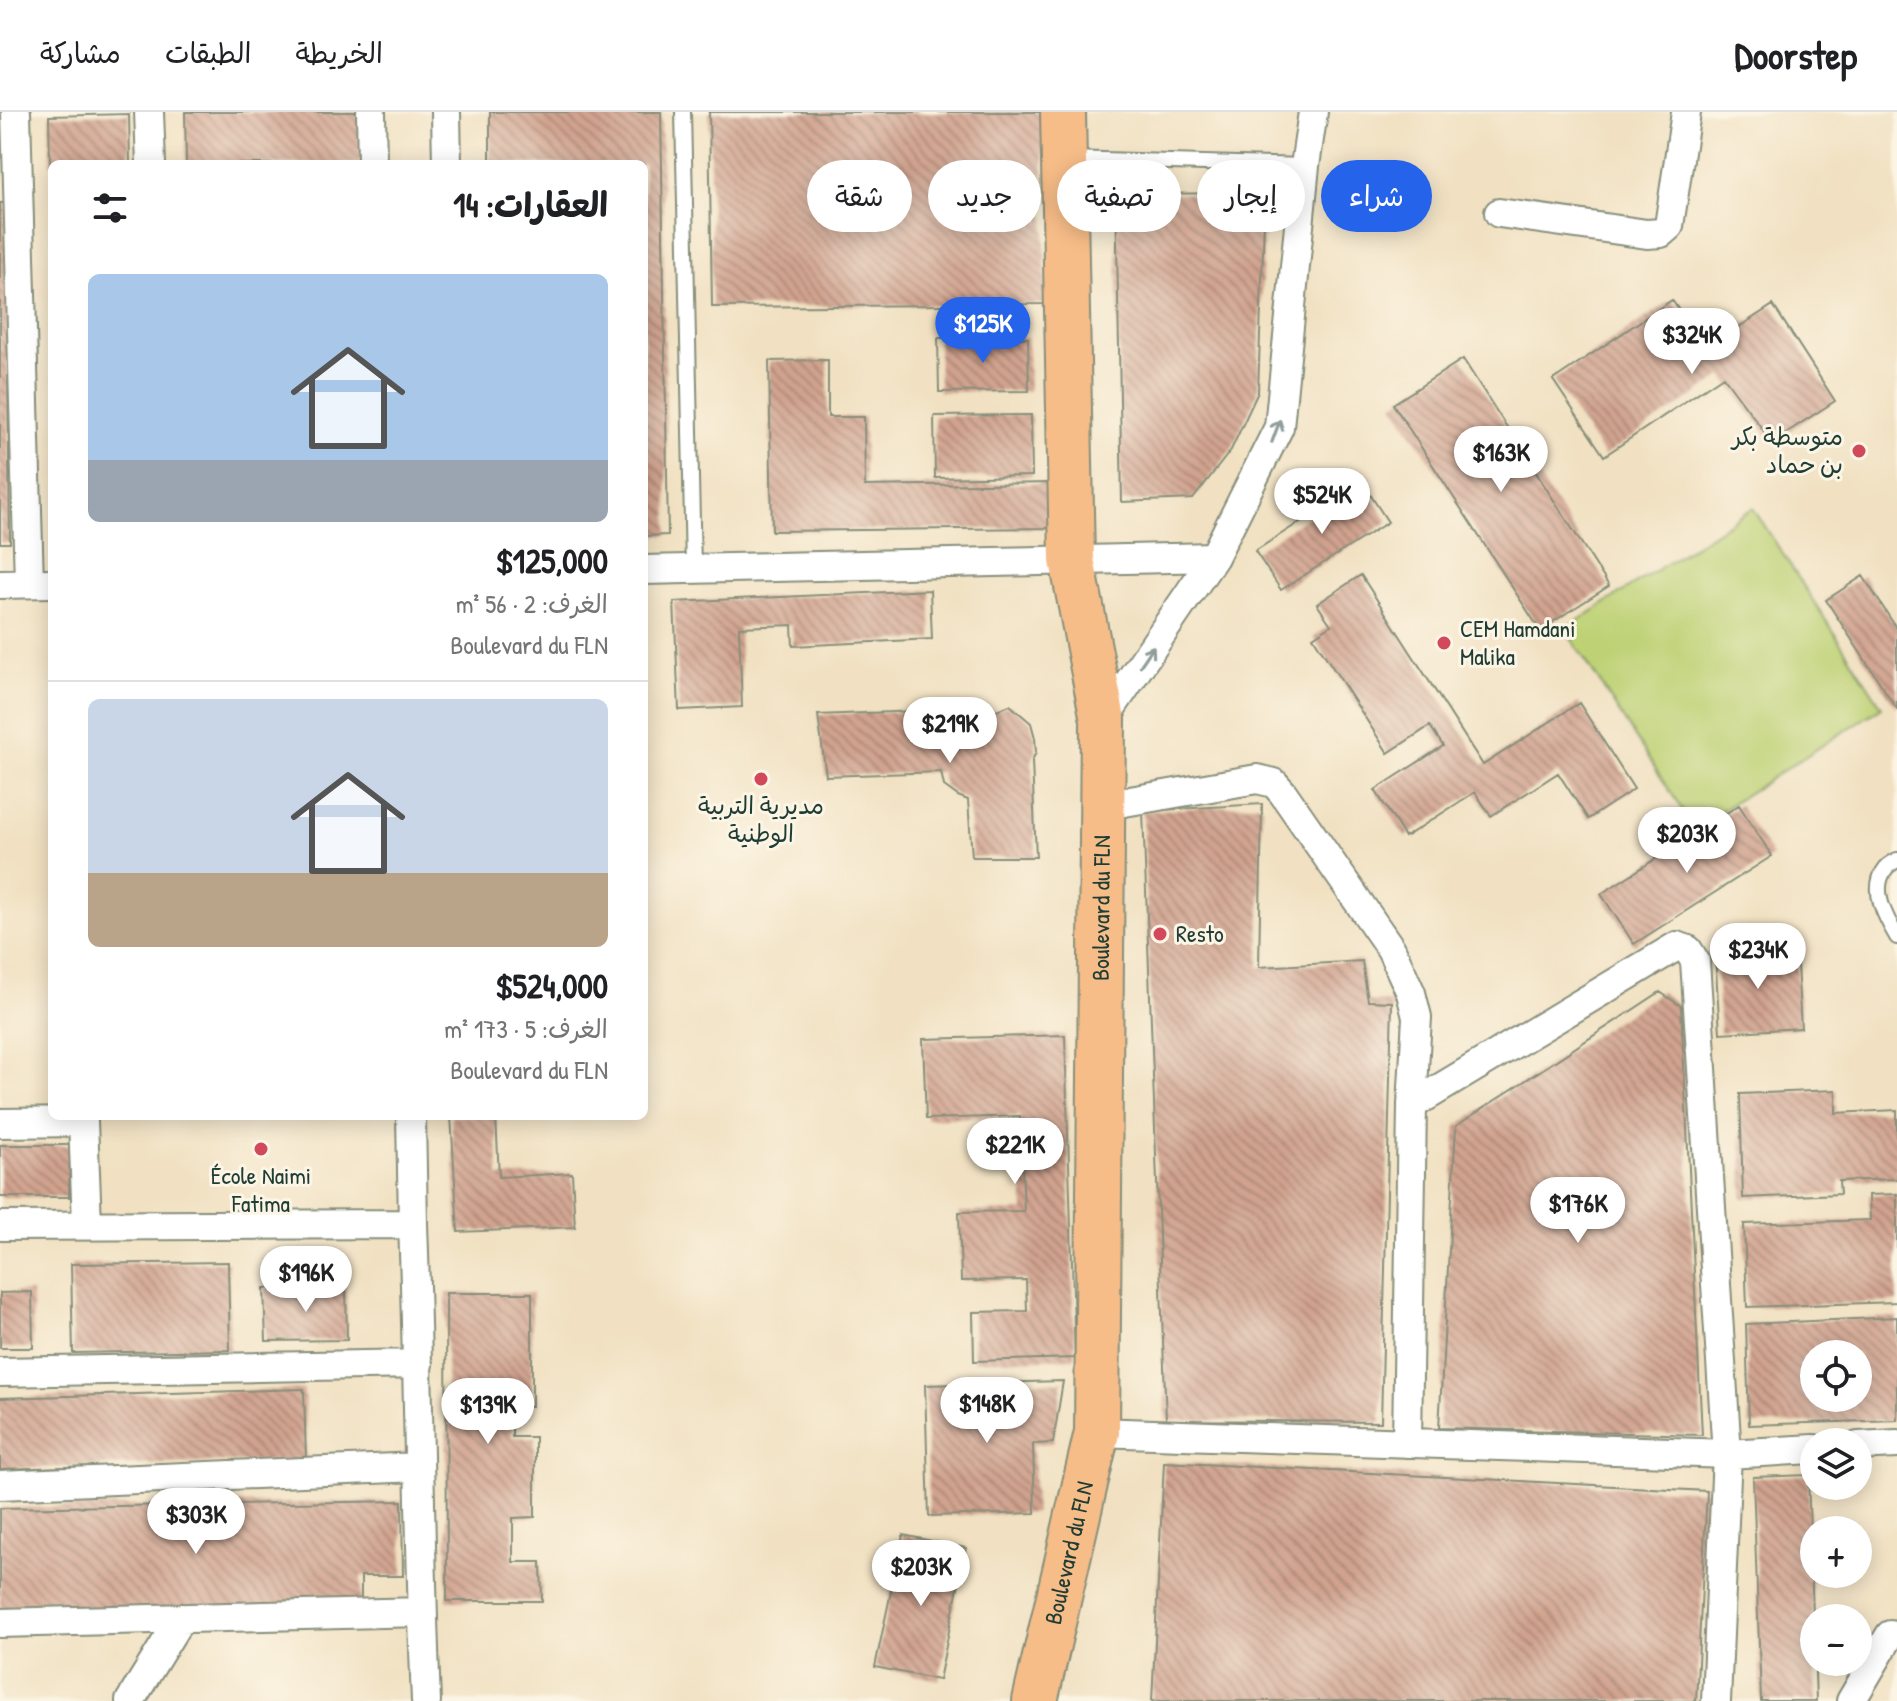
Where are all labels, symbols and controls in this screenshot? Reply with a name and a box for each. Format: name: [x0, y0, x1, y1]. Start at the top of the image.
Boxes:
text: Doorstep: [1735, 29, 1857, 81]
text: مشاركة: [40, 34, 121, 72]
text: الطبقات: [165, 34, 251, 72]
text: الخريطة: [295, 34, 383, 72]
chip: شقة: [807, 160, 912, 232]
chip: جديد: [928, 160, 1041, 232]
chip: تصفية: [1057, 160, 1181, 232]
chip: إيجار: [1197, 160, 1305, 232]
chip: شراء: [1321, 160, 1432, 232]
text: العقارات: 14: [453, 182, 608, 228]
icon: filters: [88, 186, 132, 230]
pin: $125K: [927, 297, 1039, 365]
text: $125K: [953, 305, 1013, 340]
pin: $324K: [1636, 308, 1748, 376]
text: $324K: [1662, 316, 1722, 351]
icon: home: [276, 326, 420, 470]
one-way arrow: [1269, 419, 1284, 444]
place label: متوسطة بكر بن حماد: [1730, 420, 1843, 480]
pin: $163K: [1445, 426, 1557, 494]
text: $163K: [1472, 434, 1530, 469]
marker: متوسطة بكر بن حماد: [1850, 442, 1868, 460]
pin: $524K: [1266, 468, 1378, 536]
text: $524K: [1292, 476, 1352, 511]
text: $125,000: [496, 538, 608, 584]
text: الغرف: 2 · 56 m²: [456, 586, 608, 621]
place label: CEM Hamdani Malika: [1460, 612, 1576, 672]
text: Boulevard du FLN: [450, 627, 608, 662]
marker: CEM Hamdani Malika: [1435, 634, 1453, 652]
one-way arrow: [1139, 645, 1155, 667]
pin: $219K: [894, 697, 1006, 765]
text: $219K: [921, 705, 979, 740]
icon: home: [276, 751, 420, 895]
marker: مديرية التربية الوطنية: [752, 770, 770, 788]
place label: مديرية التربية الوطنية: [698, 789, 824, 849]
pin: $203K: [1631, 807, 1743, 875]
text: $203K: [1656, 815, 1718, 850]
street label: Boulevard du FLN: [1084, 835, 1117, 981]
place label: Resto: [1176, 917, 1224, 949]
pin: $234K: [1702, 923, 1814, 991]
marker: Resto: [1151, 925, 1169, 943]
text: $234K: [1728, 931, 1788, 966]
text: $524,000: [495, 963, 608, 1009]
text: الغرف: 5 · 173 m²: [444, 1011, 608, 1046]
text: Boulevard du FLN: [450, 1052, 608, 1087]
pin: $221K: [959, 1118, 1071, 1186]
text: $221K: [985, 1126, 1045, 1161]
marker: École Naimi Fatima: [252, 1140, 270, 1158]
place label: École Naimi Fatima: [211, 1159, 311, 1219]
pin: $176K: [1522, 1177, 1634, 1245]
text: $176K: [1548, 1185, 1608, 1220]
pin: $196K: [250, 1246, 362, 1314]
text: $196K: [278, 1254, 334, 1289]
map controls: [1800, 1340, 1872, 1676]
button: locate: [1800, 1340, 1872, 1412]
pin: $148K: [931, 1377, 1043, 1445]
pin: $139K: [432, 1378, 544, 1446]
text: $148K: [958, 1385, 1016, 1420]
text: $139K: [459, 1386, 517, 1421]
button: layers: [1800, 1428, 1872, 1500]
street label: Boulevard du FLN: [1036, 1478, 1100, 1627]
pin: $303K: [140, 1488, 252, 1556]
text: $303K: [165, 1496, 227, 1531]
button: +: [1800, 1516, 1872, 1588]
pin: $203K: [865, 1540, 977, 1608]
text: $203K: [890, 1548, 952, 1583]
button: −: [1800, 1604, 1872, 1676]

